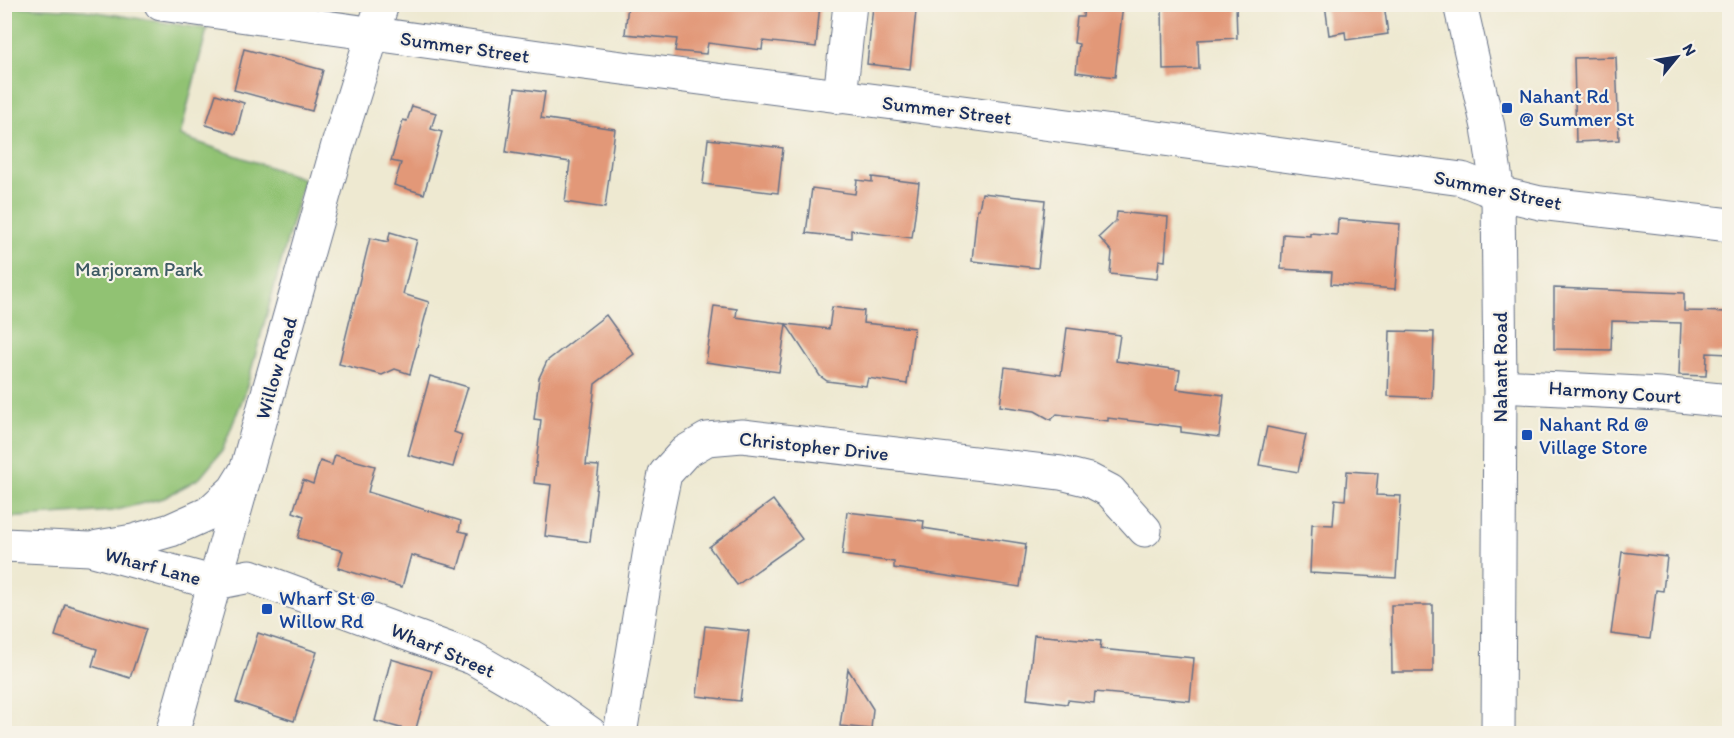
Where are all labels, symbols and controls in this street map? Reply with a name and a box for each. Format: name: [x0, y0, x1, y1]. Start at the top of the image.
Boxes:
street label: Summer Street: [399, 26, 531, 68]
north arrow: [1647, 27, 1707, 87]
text: N: [1679, 40, 1700, 59]
place label: Nahant Rd @ Summer St: [1519, 84, 1634, 131]
street label: Summer Street: [881, 90, 1013, 130]
marker: Nahant Rd @ Summer St: [1500, 101, 1514, 115]
street label: Summer Street: [1432, 165, 1564, 215]
park label: Marjoram Park: [75, 257, 204, 281]
street label: Nahant Road: [1488, 312, 1512, 422]
street label: Willow Road: [250, 314, 302, 422]
street label: Harmony Court: [1548, 375, 1682, 409]
place label: Nahant Rd @ Village Store: [1539, 412, 1649, 459]
street label: Christopher Drive: [738, 426, 890, 466]
marker: Nahant Rd @ Village Store: [1520, 428, 1534, 442]
street label: Wharf Lane: [102, 542, 204, 590]
place label: Wharf St @ Willow Rd: [279, 586, 375, 633]
marker: Wharf St @ Willow Rd: [260, 602, 274, 616]
street label: Wharf Street: [387, 617, 499, 683]

